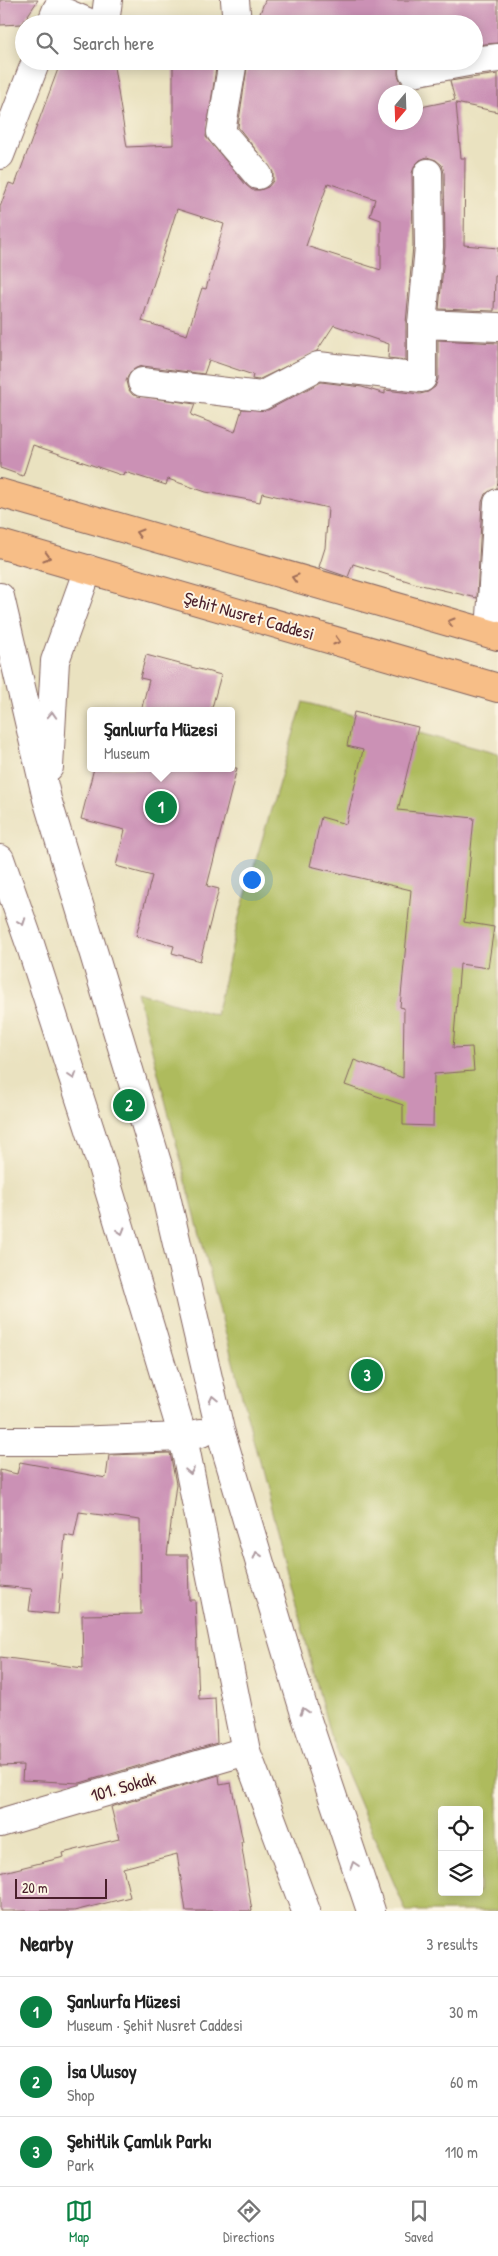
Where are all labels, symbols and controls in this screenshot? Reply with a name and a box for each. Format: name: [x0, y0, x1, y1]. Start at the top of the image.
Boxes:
search box: [15, 15, 483, 70]
icon: search: [33, 29, 61, 57]
text: Search here: [73, 30, 154, 56]
north arrow: [378, 85, 423, 130]
one-way arrow: [135, 528, 143, 538]
one-way arrow: [42, 552, 50, 562]
one-way arrow: [291, 573, 300, 583]
street label: Şehit Nusret Caddesi: [181, 585, 317, 646]
one-way arrow: [448, 618, 456, 628]
one-way arrow: [333, 636, 341, 646]
popup: [87, 707, 235, 772]
one-way arrow: [47, 711, 58, 719]
text: Şanlıurfa Müzesi: [104, 716, 218, 742]
text: Museum: [104, 742, 150, 764]
pin: 1: [145, 788, 177, 826]
your location: [239, 867, 265, 893]
one-way arrow: [16, 917, 26, 925]
one-way arrow: [67, 1071, 77, 1080]
pin: 2: [113, 1086, 145, 1124]
one-way arrow: [116, 1227, 126, 1235]
pin: 3: [351, 1356, 383, 1394]
one-way arrow: [208, 1394, 218, 1403]
one-way arrow: [184, 1467, 195, 1476]
one-way arrow: [253, 1551, 263, 1560]
one-way arrow: [300, 1707, 310, 1715]
street label: 101. Sokak: [87, 1765, 159, 1808]
map controls: [438, 1806, 483, 1896]
button: locate: [438, 1806, 483, 1851]
button: layers: [438, 1851, 483, 1896]
one-way arrow: [350, 1861, 360, 1870]
scale bar: [15, 1876, 108, 1899]
text: 20 m: [22, 1878, 48, 1897]
text: Nearby: [20, 1929, 73, 1958]
text: 3 results: [426, 1933, 478, 1955]
text: Şanlıurfa Müzesi: [67, 1988, 181, 2014]
text: 1: [33, 2001, 39, 2023]
text: 30 m: [449, 2001, 478, 2023]
text: Museum · Şehit Nusret Caddesi: [67, 2014, 243, 2036]
text: İsa Ulusoy: [67, 2058, 137, 2084]
text: 2: [32, 2071, 40, 2093]
text: 60 m: [450, 2071, 478, 2093]
text: Shop: [67, 2084, 94, 2106]
text: Şehitlik Çamlık Parkı: [67, 2128, 212, 2154]
text: 3: [32, 2141, 40, 2163]
text: 110 m: [445, 2141, 478, 2163]
text: Park: [67, 2154, 94, 2176]
tab: Map: [65, 2197, 93, 2246]
tab: Directions: [223, 2197, 274, 2246]
tab: Saved: [404, 2197, 433, 2246]

